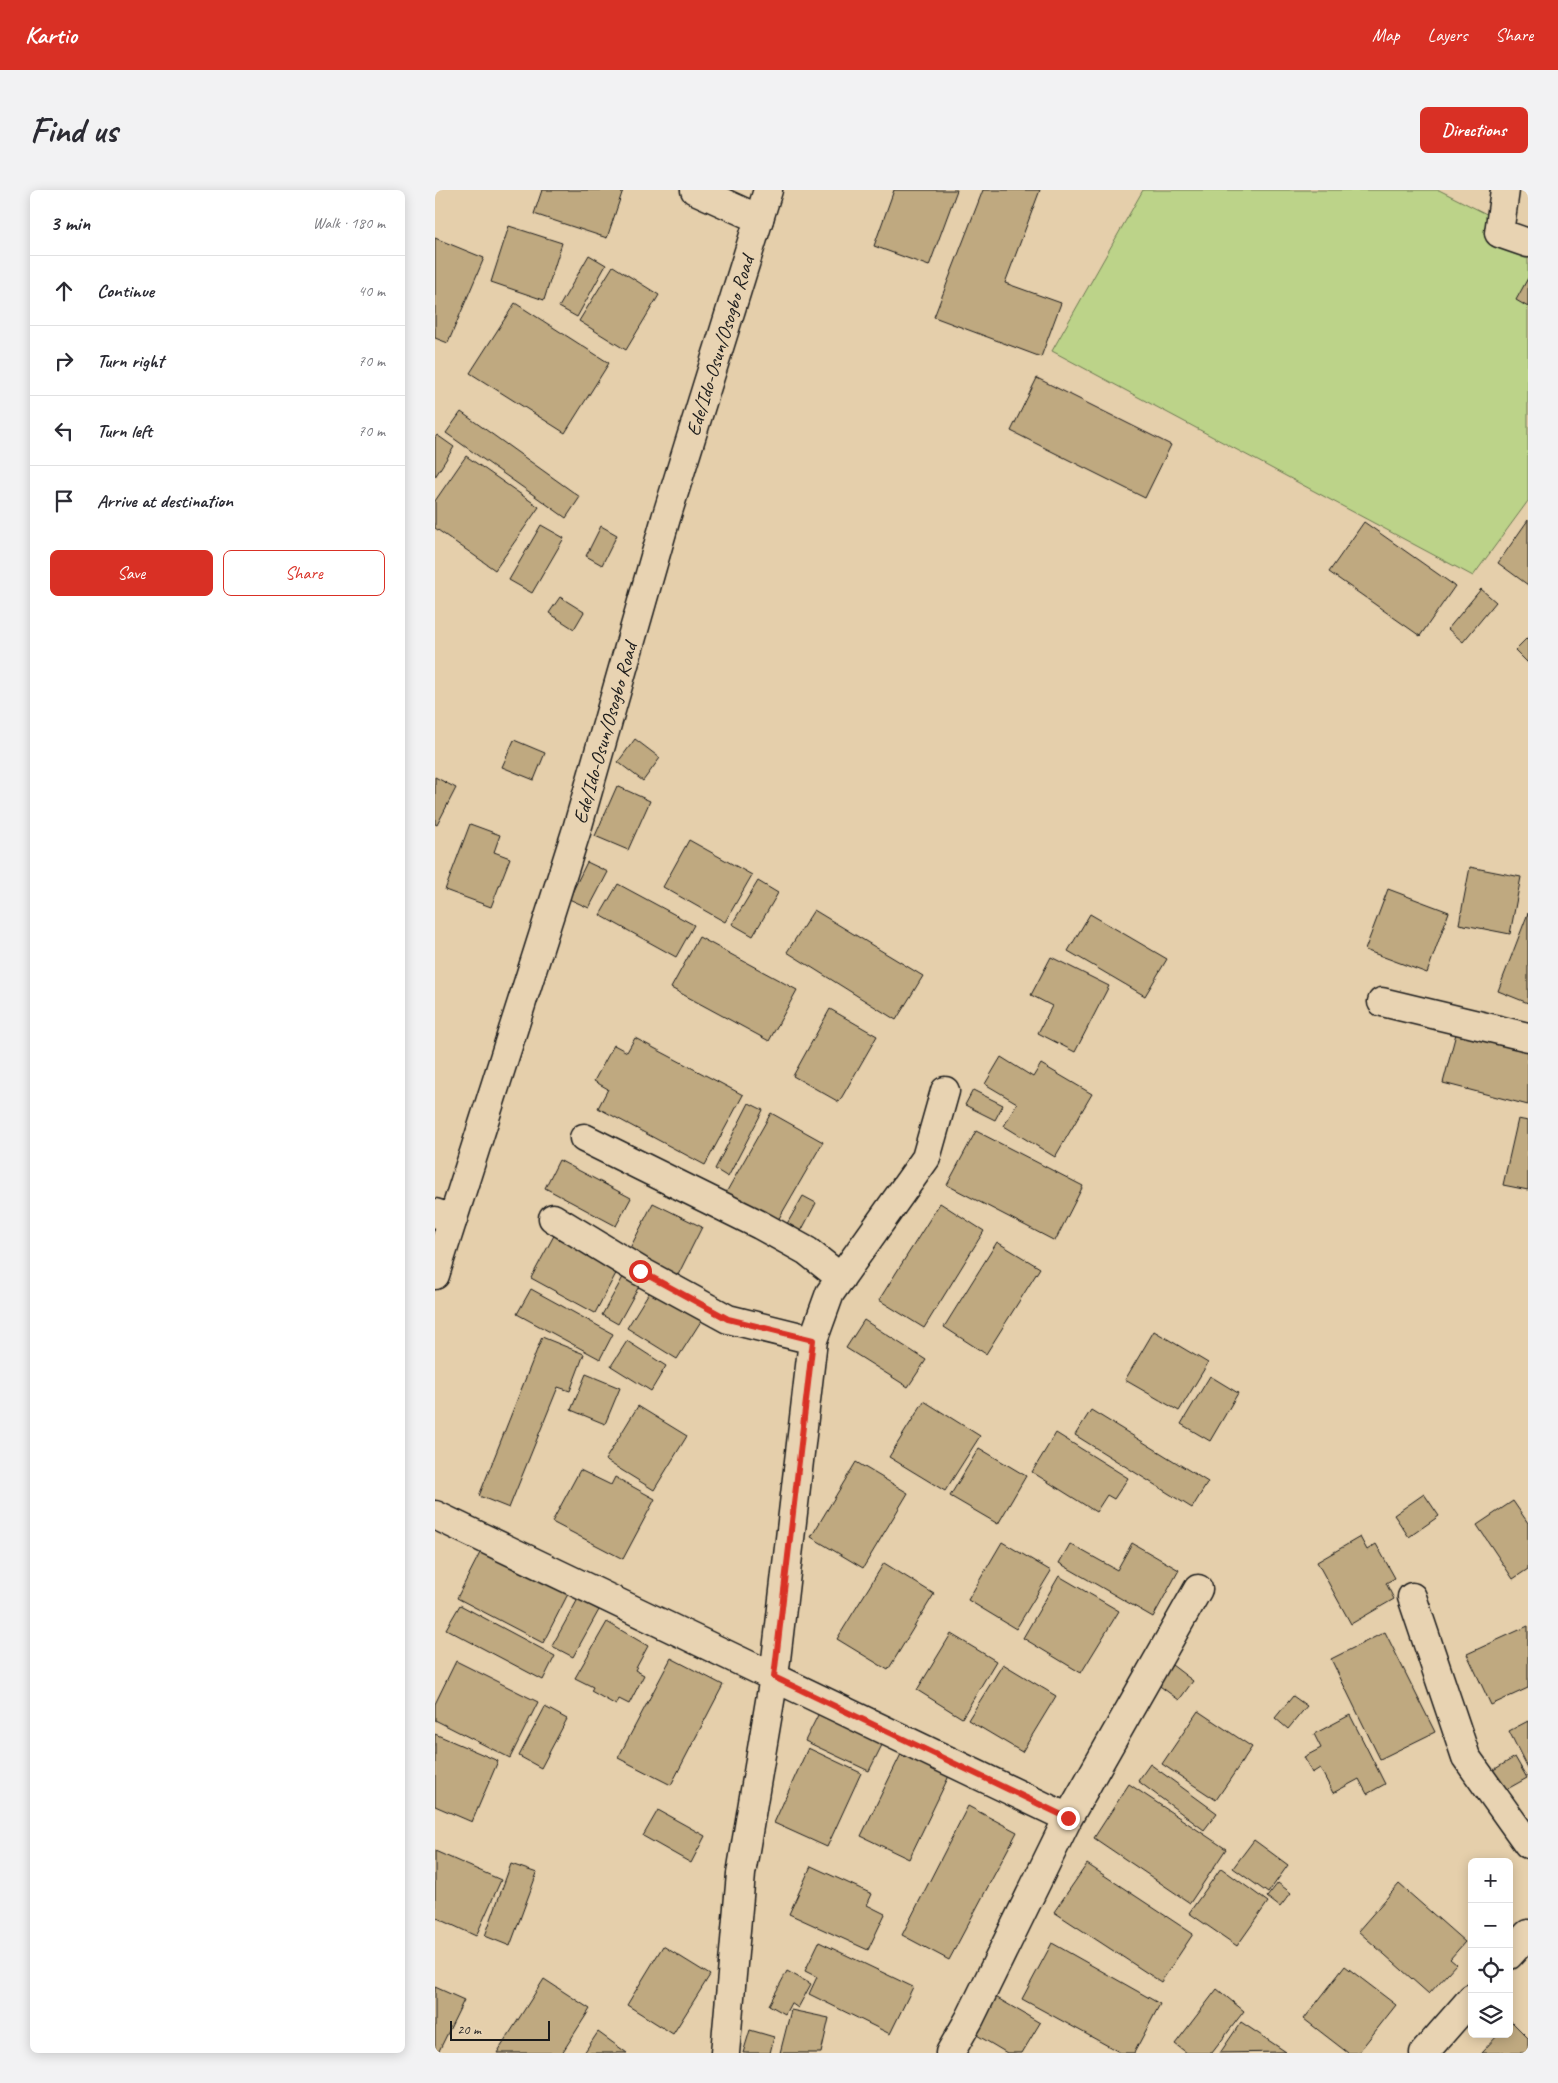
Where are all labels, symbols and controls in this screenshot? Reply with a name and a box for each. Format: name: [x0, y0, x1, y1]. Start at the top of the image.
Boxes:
text: Kartio: [25, 20, 77, 50]
text: Map: [1372, 24, 1400, 46]
text: Layers: [1428, 24, 1467, 46]
text: Share: [1495, 24, 1533, 46]
button: Directions: [1420, 107, 1528, 153]
text: Find us: [30, 108, 117, 153]
text: 3 min: [50, 210, 90, 236]
text: Walk · 180 m: [313, 213, 385, 233]
street label: Ede/Ido-Osun/Osogbo Road: [680, 250, 760, 439]
icon: ahead: [50, 277, 78, 305]
text: Continue: [97, 279, 154, 303]
text: 40 m: [358, 281, 385, 301]
icon: right: [50, 347, 78, 375]
text: Turn right: [97, 349, 164, 373]
text: 70 m: [358, 351, 385, 371]
icon: left: [50, 417, 78, 445]
text: Turn left: [97, 419, 152, 443]
text: 70 m: [358, 421, 385, 441]
icon: arrive: [50, 487, 78, 515]
text: Arrive at destination: [97, 489, 233, 513]
button: Save: [50, 550, 213, 596]
button: Share: [223, 550, 385, 596]
street label: Ede/Ido-Osun/Osogbo Road: [567, 637, 643, 826]
route start: [629, 1260, 652, 1283]
route end: [1057, 1807, 1080, 1830]
map controls: [1468, 1858, 1513, 2038]
button: +: [1468, 1858, 1513, 1903]
button: −: [1468, 1903, 1513, 1948]
button: locate: [1468, 1948, 1513, 1993]
button: layers: [1468, 1993, 1513, 2038]
scale bar: [450, 2018, 550, 2041]
text: 20 m: [457, 2021, 481, 2038]

